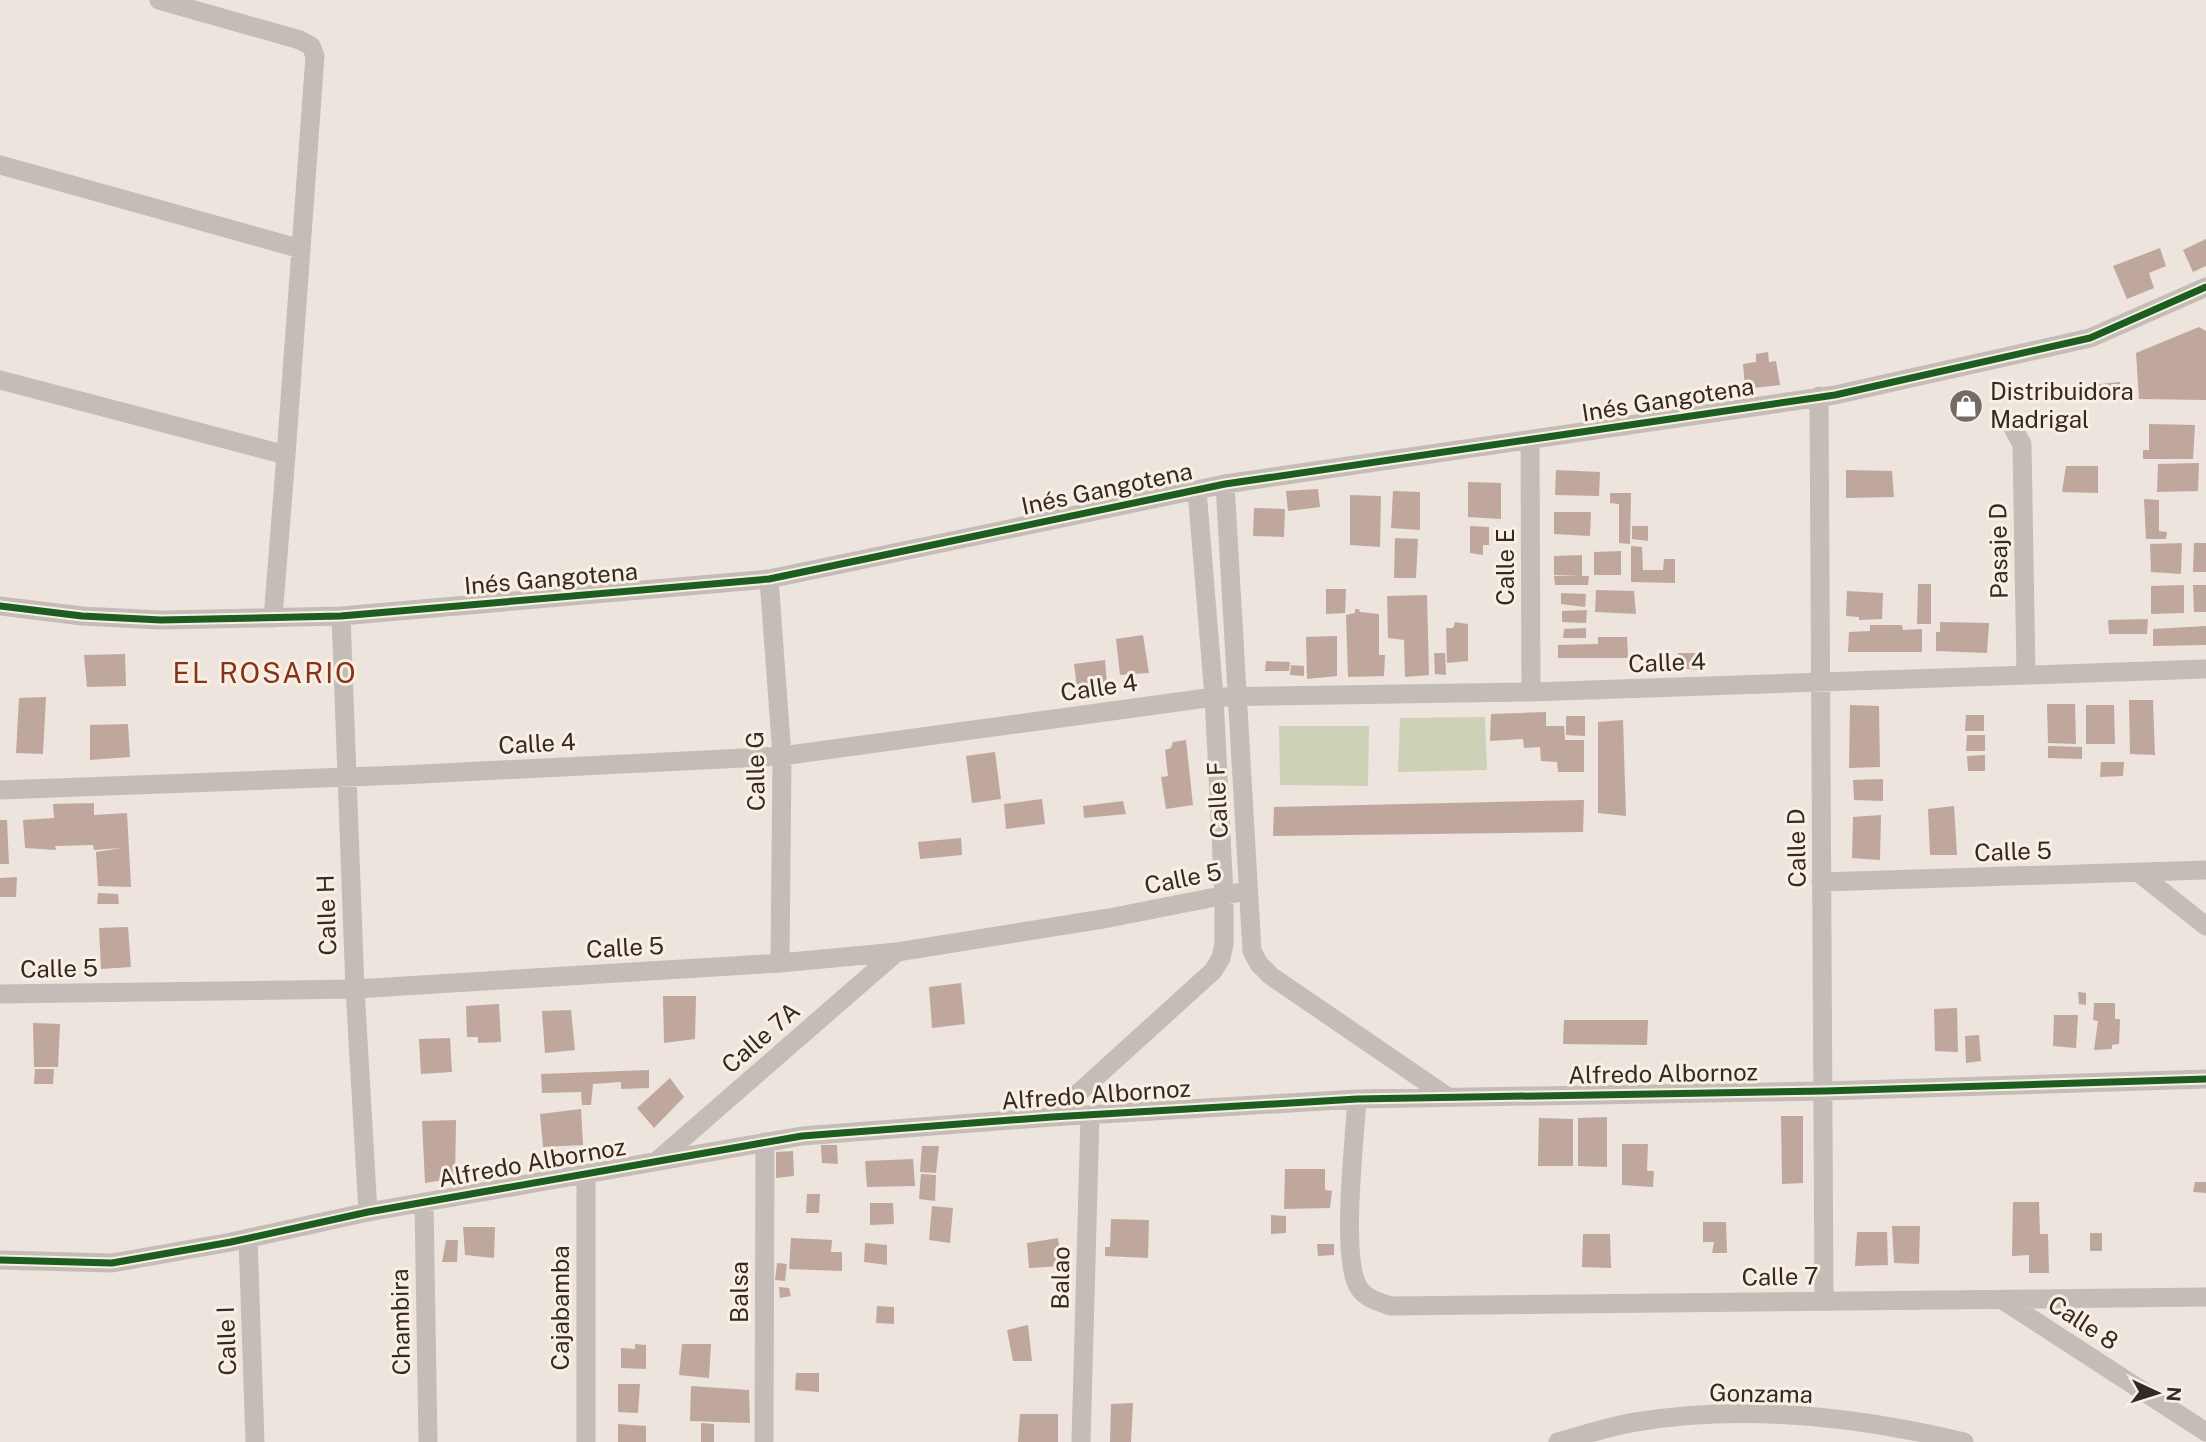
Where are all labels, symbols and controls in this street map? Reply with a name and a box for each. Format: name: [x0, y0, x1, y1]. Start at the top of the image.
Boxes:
street label: Inés Gangotena: [1580, 372, 1756, 426]
place label: Distribuidora Madrigal: [1990, 377, 2134, 433]
shop icon: Distribuidora Madrigal: [1947, 387, 1985, 425]
street label: Inés Gangotena: [1019, 456, 1195, 520]
street label: Pasaje D: [1983, 503, 2013, 599]
street label: Calle E: [1491, 528, 1519, 606]
street label: Inés Gangotena: [463, 556, 639, 600]
street label: Calle 4: [1628, 647, 1706, 677]
district label: EL ROSARIO: [172, 656, 358, 689]
street label: Calle 4: [1059, 668, 1139, 706]
street label: Calle 4: [497, 727, 576, 759]
street label: Calle G: [740, 731, 770, 811]
street label: Calle F: [1201, 761, 1233, 839]
street label: Calle D: [1781, 808, 1811, 888]
street label: Calle 5: [1974, 836, 2052, 866]
street label: Calle 5: [1142, 857, 1224, 899]
street label: Calle H: [311, 874, 341, 956]
street label: Calle 5: [585, 931, 665, 963]
street label: Calle 5: [20, 953, 98, 983]
street label: Calle 7A: [716, 996, 805, 1079]
street label: Alfredo Albornoz: [1568, 1057, 1758, 1089]
street label: Alfredo Albornoz: [1000, 1073, 1192, 1115]
street label: Alfredo Albornoz: [436, 1132, 628, 1192]
street label: Cajabamba: [546, 1246, 574, 1370]
street label: Balao: [1045, 1246, 1075, 1310]
street label: Balsa: [725, 1261, 753, 1323]
street label: Calle 7: [1741, 1261, 1819, 1291]
street label: Chambira: [385, 1268, 415, 1376]
street label: Calle 8: [2043, 1289, 2124, 1355]
street label: Calle I: [211, 1306, 241, 1376]
north arrow: [2122, 1358, 2192, 1428]
street label: Gonzama: [1709, 1378, 1813, 1408]
text: N: [2162, 1386, 2185, 1402]

